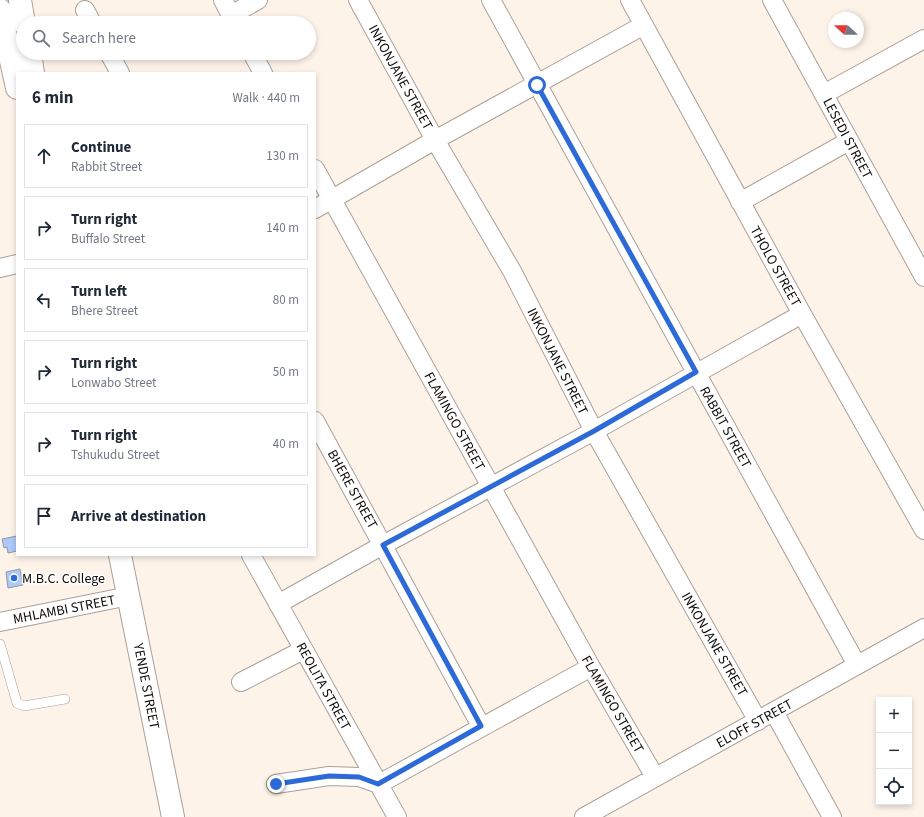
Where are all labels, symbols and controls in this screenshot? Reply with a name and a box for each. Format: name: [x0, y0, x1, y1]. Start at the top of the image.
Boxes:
north arrow: [828, 12, 864, 48]
search box: [16, 16, 316, 60]
street label: INKONJANE STREET: [363, 21, 438, 134]
icon: search: [30, 27, 52, 49]
text: Search here: [62, 28, 136, 49]
route start: [528, 76, 546, 94]
text: 6 min: [32, 86, 73, 110]
text: Walk · 440 m: [232, 89, 300, 107]
street label: LESEDI STREET: [817, 94, 877, 183]
text: Continue: [71, 137, 131, 158]
icon: ahead: [33, 145, 55, 167]
text: 130 m: [266, 147, 299, 165]
text: Rabbit Street: [71, 158, 142, 176]
text: Turn right: [71, 209, 137, 230]
icon: right: [33, 217, 55, 239]
text: 140 m: [266, 219, 299, 237]
street label: THOLO STREET: [745, 223, 806, 311]
text: Buffalo Street: [71, 230, 145, 248]
text: Turn left: [71, 281, 127, 302]
icon: left: [33, 289, 55, 311]
text: 80 m: [273, 291, 299, 309]
text: Bhere Street: [71, 302, 138, 320]
street label: INKONJANE STREET: [522, 305, 593, 419]
text: Turn right: [71, 353, 137, 374]
icon: right: [33, 361, 55, 383]
text: 50 m: [273, 363, 299, 381]
street label: FLAMINGO STREET: [419, 369, 490, 475]
text: Lonwabo Street: [71, 374, 157, 392]
street label: RABBIT STREET: [694, 383, 756, 473]
text: Turn right: [71, 425, 137, 446]
icon: right: [33, 433, 55, 455]
text: 40 m: [273, 435, 299, 453]
text: Tshukudu Street: [71, 446, 160, 464]
street label: BHERE STREET: [322, 446, 382, 533]
icon: arrive: [33, 505, 55, 527]
text: Arrive at destination: [71, 506, 206, 527]
place label: M.B.C. College: [22, 569, 105, 589]
marker: M.B.C. College: [9, 573, 19, 583]
street label: INKONJANE STREET: [676, 589, 752, 701]
street label: MHLAMBI STREET: [11, 590, 117, 630]
street label: REOLITA STREET: [291, 639, 356, 734]
street label: YENDE STREET: [128, 641, 164, 731]
street label: FLAMINGO STREET: [576, 652, 649, 758]
street label: ELOFF STREET: [713, 694, 797, 753]
map controls: [876, 697, 912, 805]
button: +: [876, 697, 912, 733]
button: −: [876, 733, 912, 769]
button: locate: [876, 769, 912, 805]
route end: [267, 775, 285, 793]

